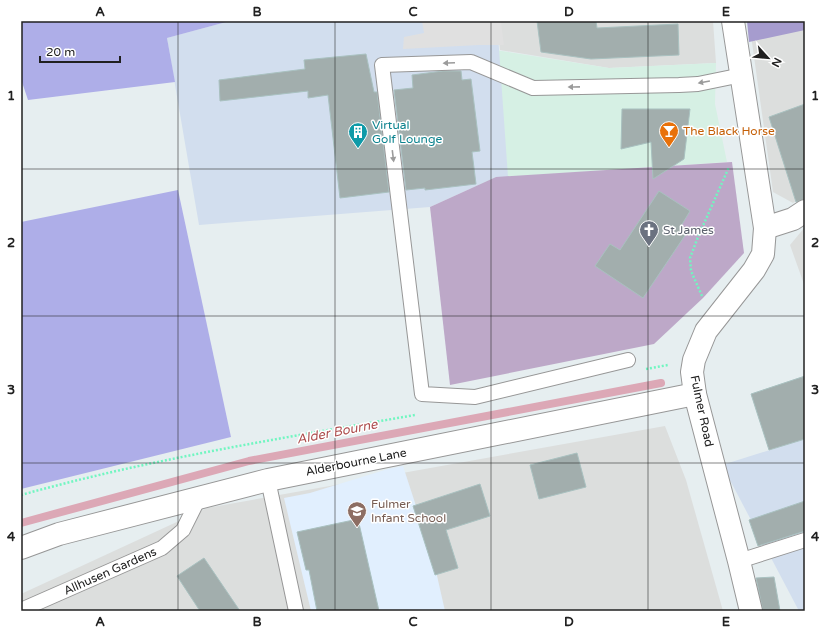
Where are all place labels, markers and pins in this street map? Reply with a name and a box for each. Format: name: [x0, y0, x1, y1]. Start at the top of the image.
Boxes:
place label: Virtual Golf Lounge: [372, 118, 442, 146]
bar icon: The Black Horse: [658, 120, 680, 148]
building icon: Virtual Golf Lounge: [347, 121, 369, 149]
place label: The Black Horse: [683, 124, 775, 138]
church icon: St James: [638, 219, 660, 247]
place label: St James: [663, 223, 714, 237]
place label: Fulmer Infant School: [371, 497, 446, 525]
school or university icon: Fulmer Infant School: [346, 500, 368, 528]

